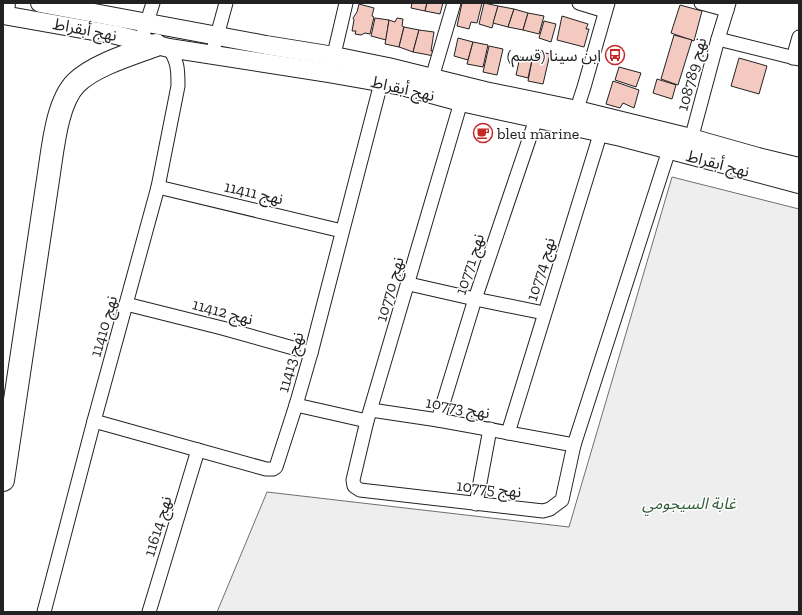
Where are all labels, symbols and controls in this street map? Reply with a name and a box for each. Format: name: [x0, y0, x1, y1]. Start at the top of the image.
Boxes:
street label: نهج أبقراط: [51, 14, 119, 48]
street label: نهج 108789: [673, 35, 713, 114]
bus stop icon: (ابن سينا (قسم: [604, 44, 626, 66]
place label: (ابن سينا (قسم: [507, 46, 601, 68]
street label: نهج أبقراط: [369, 72, 437, 108]
cafe icon: bleu marine: [472, 122, 494, 144]
place label: bleu marine: [496, 124, 579, 143]
street label: نهج أبقراط: [683, 146, 752, 184]
street label: نهج 11411: [222, 177, 285, 211]
street label: نهج 10771: [451, 231, 491, 298]
street label: نهج 10774: [522, 235, 562, 304]
street label: نهج 10770: [371, 255, 411, 324]
street label: نهج 11410: [86, 293, 124, 360]
street label: نهج 11412: [190, 294, 255, 332]
street label: نهج 11413: [273, 330, 310, 395]
street label: نهج 10773: [424, 393, 491, 425]
street label: نهج 10775: [455, 476, 522, 504]
street label: نهج 11614: [139, 494, 179, 559]
park label: غابة السيجومي: [642, 494, 736, 517]

